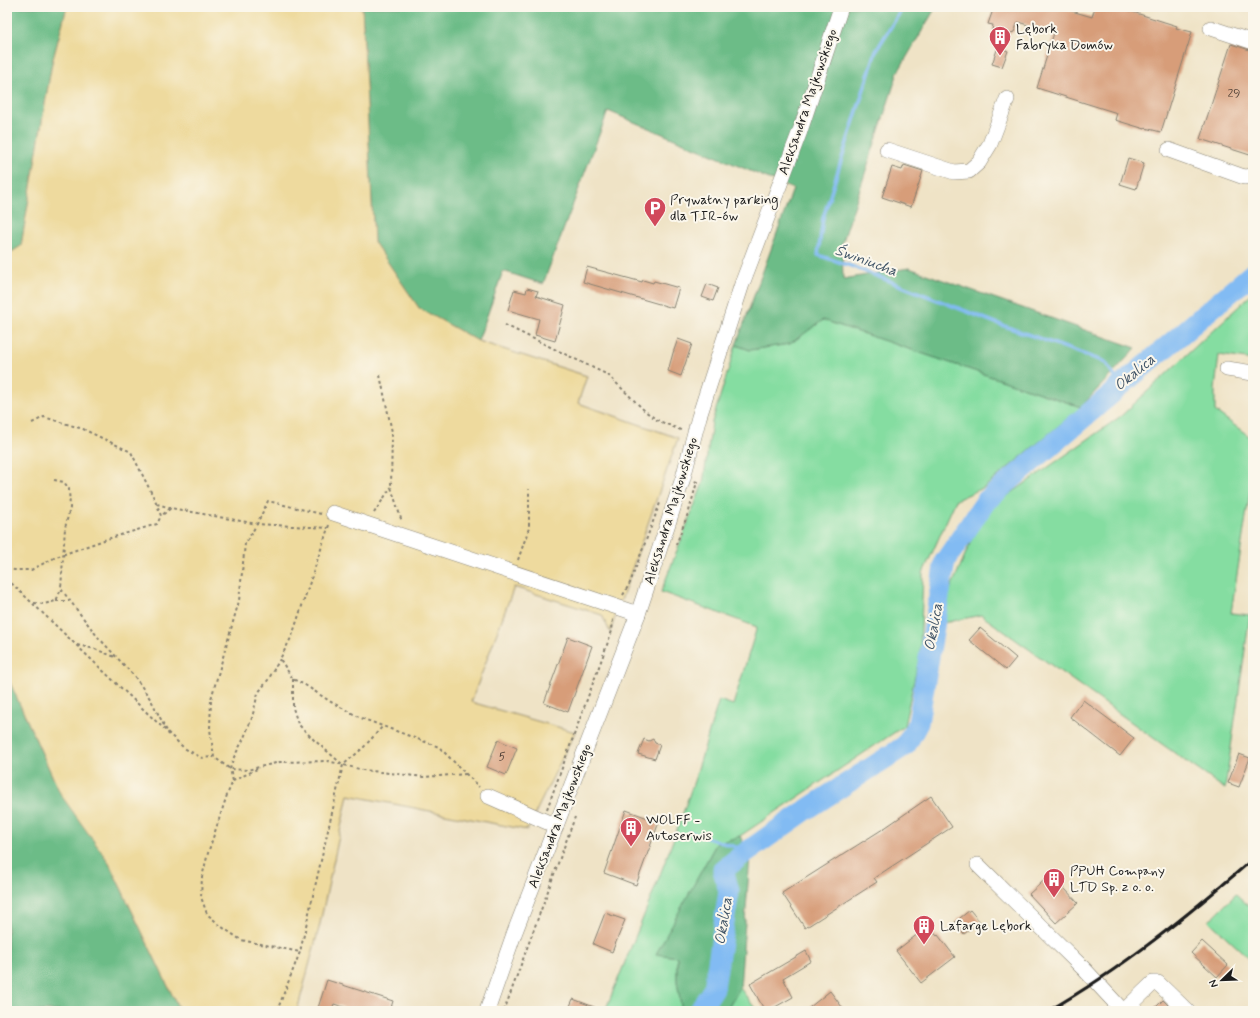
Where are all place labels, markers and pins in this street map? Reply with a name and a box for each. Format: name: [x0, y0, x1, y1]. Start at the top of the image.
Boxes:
place label: Lębork Fabryka Domów: [1016, 20, 1113, 54]
building icon: Lębork Fabryka Domów: [987, 24, 1013, 57]
place label: Prywatny parking dla TIR-ów: [670, 191, 778, 225]
parking icon: Prywatny parking dla TIR-ów: [642, 195, 668, 228]
place label: WOLFF - Autoserwis: [646, 811, 712, 845]
building icon: WOLFF - Autoserwis: [618, 815, 644, 848]
place label: PPUH Company LTD Sp. z o. o.: [1070, 862, 1165, 896]
building icon: PPUH Company LTD Sp. z o. o.: [1041, 866, 1067, 899]
building icon: Lafarge Lębork: [911, 913, 937, 946]
place label: Lafarge Lębork: [940, 917, 1032, 935]

